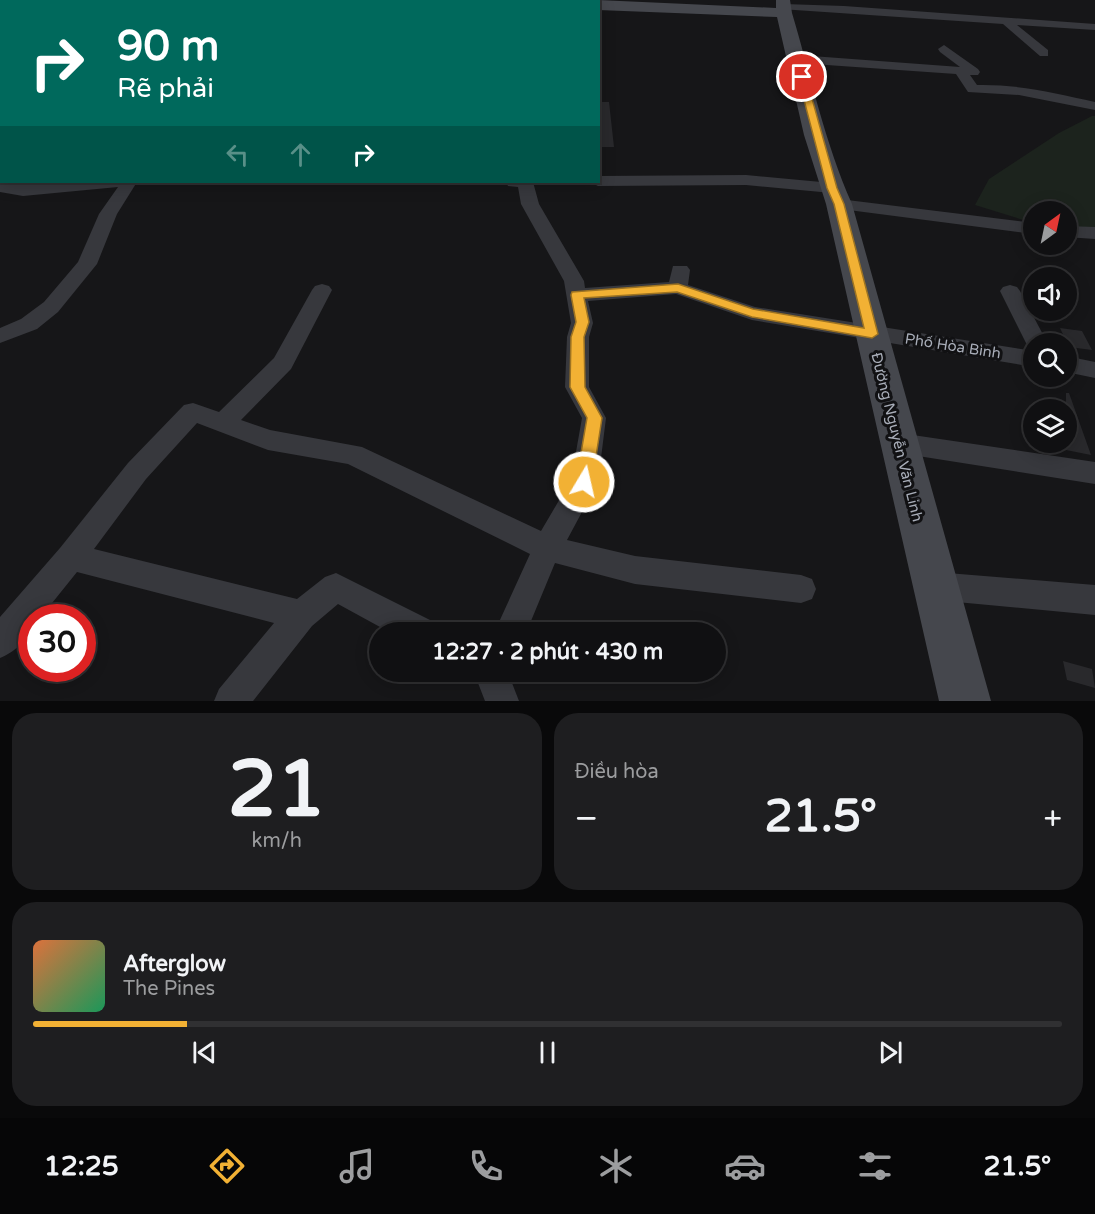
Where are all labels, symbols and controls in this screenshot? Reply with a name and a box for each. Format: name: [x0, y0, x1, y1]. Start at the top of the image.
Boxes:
text: 90 m: [117, 21, 219, 72]
icon: right: [18, 24, 96, 102]
pin: [776, 51, 827, 102]
icon: arrive: [785, 60, 818, 93]
text: Rẽ phải: [117, 72, 214, 105]
icon: left: [221, 138, 254, 171]
icon: ahead: [284, 138, 317, 171]
icon: right: [347, 138, 380, 171]
north arrow: [1023, 201, 1077, 255]
map controls: [1023, 201, 1077, 453]
button: sound: [1023, 267, 1077, 321]
street label: Phố Hòa Bình: [904, 330, 1002, 362]
button: search: [1023, 333, 1077, 387]
street label: Đường Nguyễn Văn Linh: [867, 351, 927, 523]
button: layers: [1023, 399, 1077, 453]
position arrow: [552, 450, 616, 514]
speed limit sign: 30: [18, 604, 96, 682]
text: 12:27 · 2 phút · 430 m: [432, 639, 663, 665]
text: 21: [228, 743, 326, 837]
text: Điều hòa: [575, 760, 659, 784]
text: 21.5°: [764, 790, 877, 844]
text: −: [575, 799, 598, 838]
text: +: [1043, 799, 1062, 838]
text: km/h: [252, 829, 302, 853]
text: Afterglow: [123, 951, 226, 977]
text: The Pines: [123, 977, 215, 1001]
icon: previous: [188, 1036, 221, 1069]
icon: pause: [531, 1036, 564, 1069]
icon: next: [874, 1036, 907, 1069]
icon: directions: [206, 1145, 248, 1187]
icon: music: [336, 1145, 378, 1187]
icon: phone: [465, 1145, 507, 1187]
icon: climate: [595, 1145, 637, 1187]
icon: car: [724, 1145, 766, 1187]
icon: filters: [854, 1145, 896, 1187]
text: 12:25: [44, 1150, 119, 1183]
text: 21.5°: [984, 1150, 1051, 1183]

